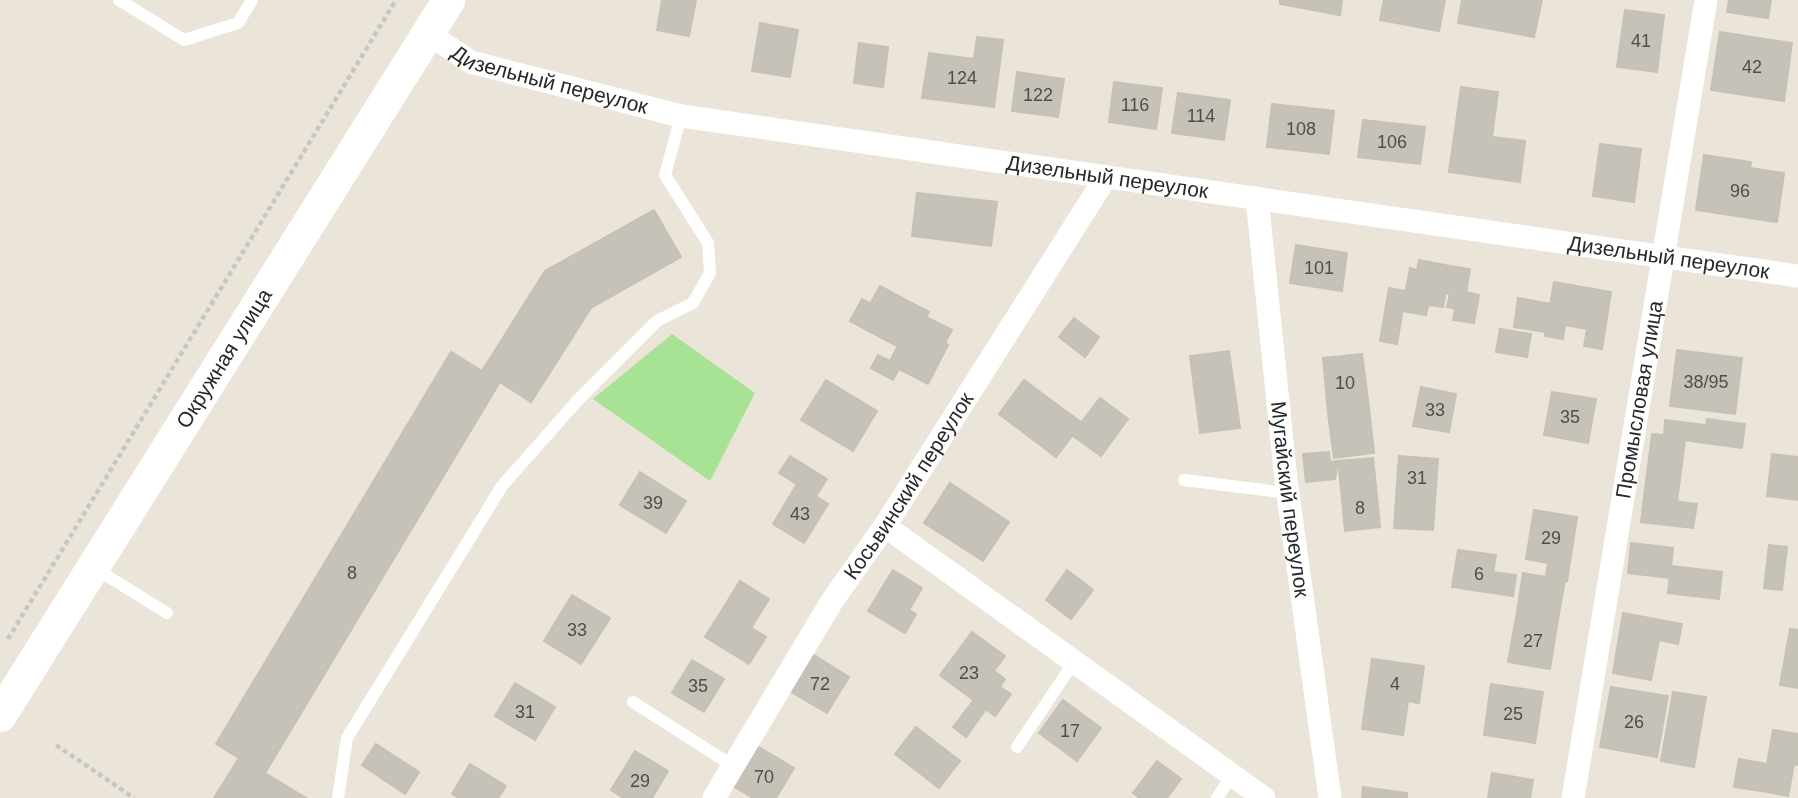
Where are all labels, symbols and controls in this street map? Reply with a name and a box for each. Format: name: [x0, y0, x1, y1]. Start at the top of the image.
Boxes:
house number: 41: [1631, 31, 1651, 51]
street label: Дизельный переулок: [447, 40, 651, 118]
house number: 42: [1742, 57, 1762, 77]
house number: 124: [947, 68, 977, 88]
house number: 122: [1023, 85, 1053, 105]
house number: 116: [1121, 95, 1149, 115]
house number: 114: [1187, 106, 1215, 126]
house number: 108: [1286, 119, 1316, 139]
house number: 106: [1377, 132, 1407, 152]
street label: Дизельный переулок: [1005, 151, 1211, 202]
house number: 96: [1730, 181, 1750, 201]
street label: Дизельный переулок: [1566, 231, 1772, 283]
house number: 101: [1304, 258, 1334, 278]
street label: Окружная улица: [172, 284, 276, 432]
street label: Промысловая улица: [1611, 298, 1667, 500]
house number: 38/95: [1683, 372, 1729, 392]
house number: 10: [1335, 373, 1355, 393]
street label: Косьвинский переулок: [839, 387, 978, 584]
street label: Мугайский переулок: [1267, 400, 1314, 599]
house number: 33: [1425, 400, 1445, 420]
house number: 35: [1560, 407, 1580, 427]
house number: 31: [1407, 468, 1427, 488]
house number: 39: [643, 493, 663, 513]
house number: 8: [1355, 498, 1365, 518]
house number: 43: [790, 504, 810, 524]
house number: 29: [1541, 528, 1561, 548]
house number: 8: [347, 563, 357, 583]
house number: 6: [1474, 564, 1484, 584]
house number: 33: [567, 620, 587, 640]
house number: 27: [1523, 631, 1543, 651]
house number: 23: [959, 663, 979, 683]
house number: 72: [810, 674, 830, 694]
house number: 4: [1390, 674, 1400, 694]
house number: 35: [688, 676, 708, 696]
house number: 31: [515, 702, 535, 722]
house number: 25: [1503, 704, 1523, 724]
house number: 26: [1624, 712, 1644, 732]
house number: 17: [1060, 721, 1080, 741]
house number: 70: [754, 767, 774, 787]
house number: 29: [630, 771, 650, 791]

